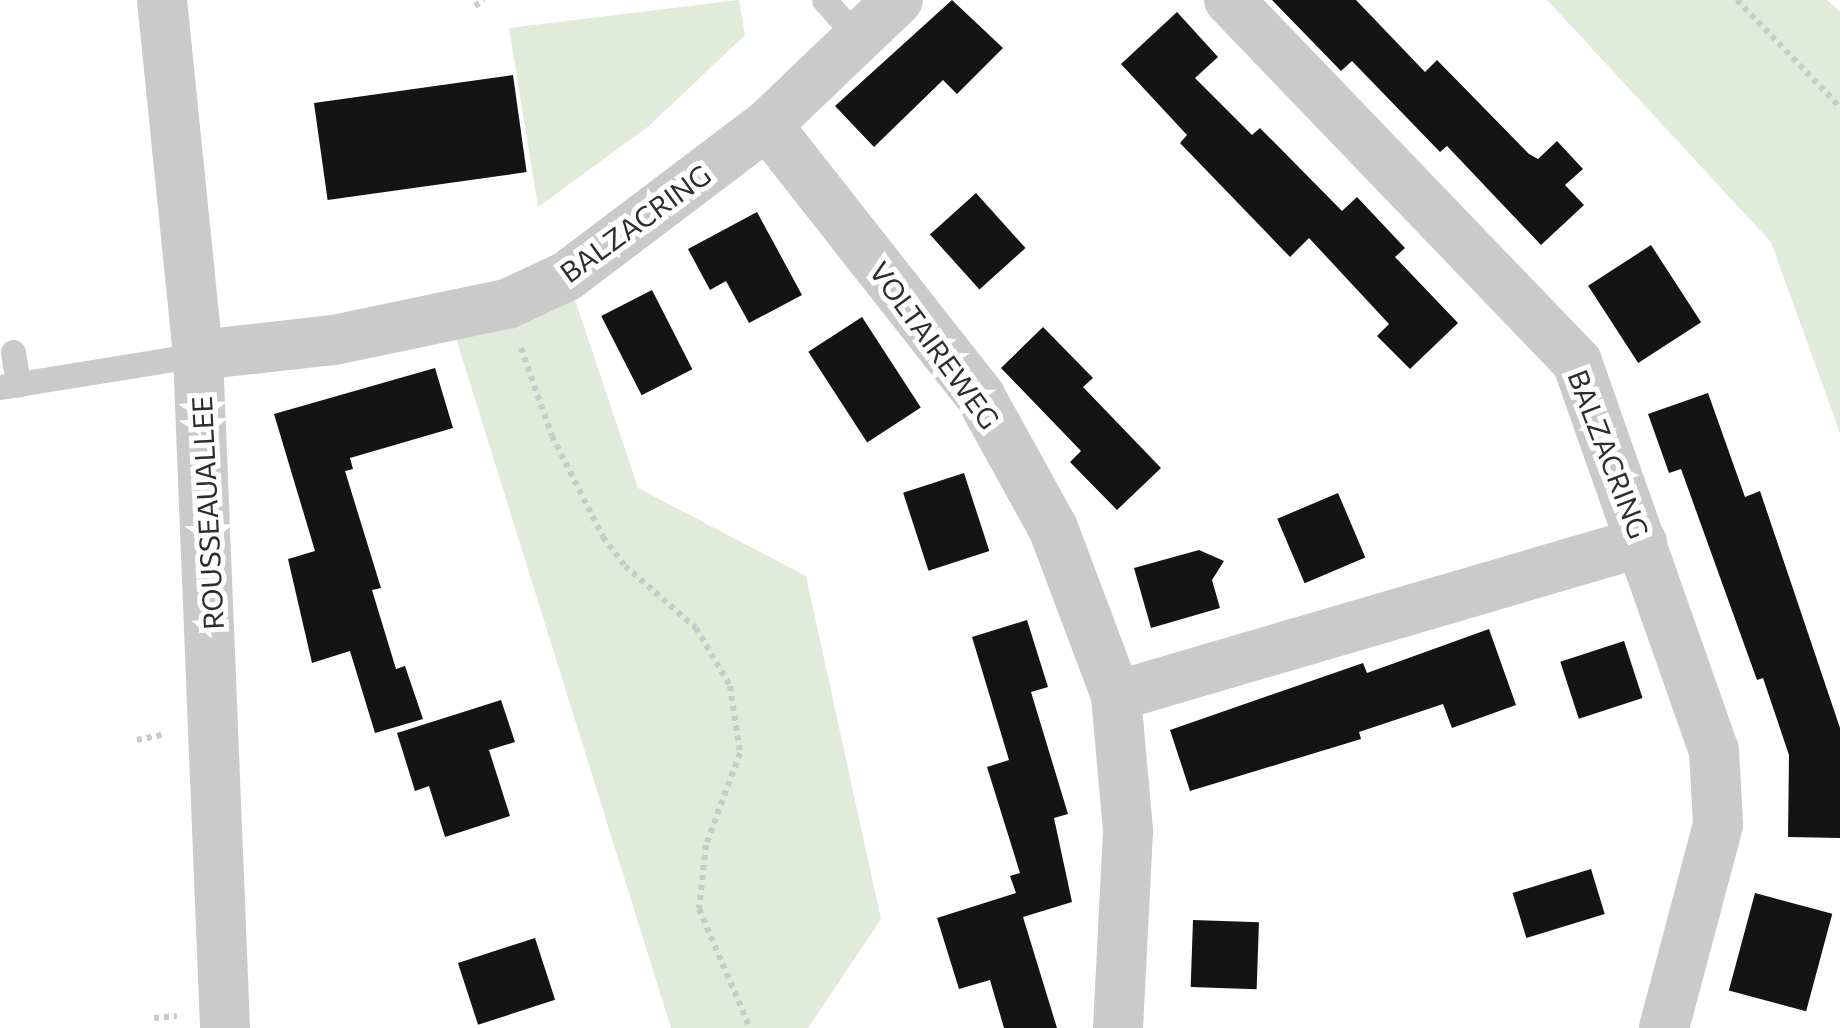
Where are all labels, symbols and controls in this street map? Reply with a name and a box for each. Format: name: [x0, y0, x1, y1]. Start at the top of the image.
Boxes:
street label: BALZACRING: [553, 157, 717, 289]
street label: VOLTAIREWEG: [863, 255, 1007, 435]
street label: BALZACRING: [1561, 365, 1657, 543]
street label: ROUSSEAUALLEE: [184, 395, 230, 631]

